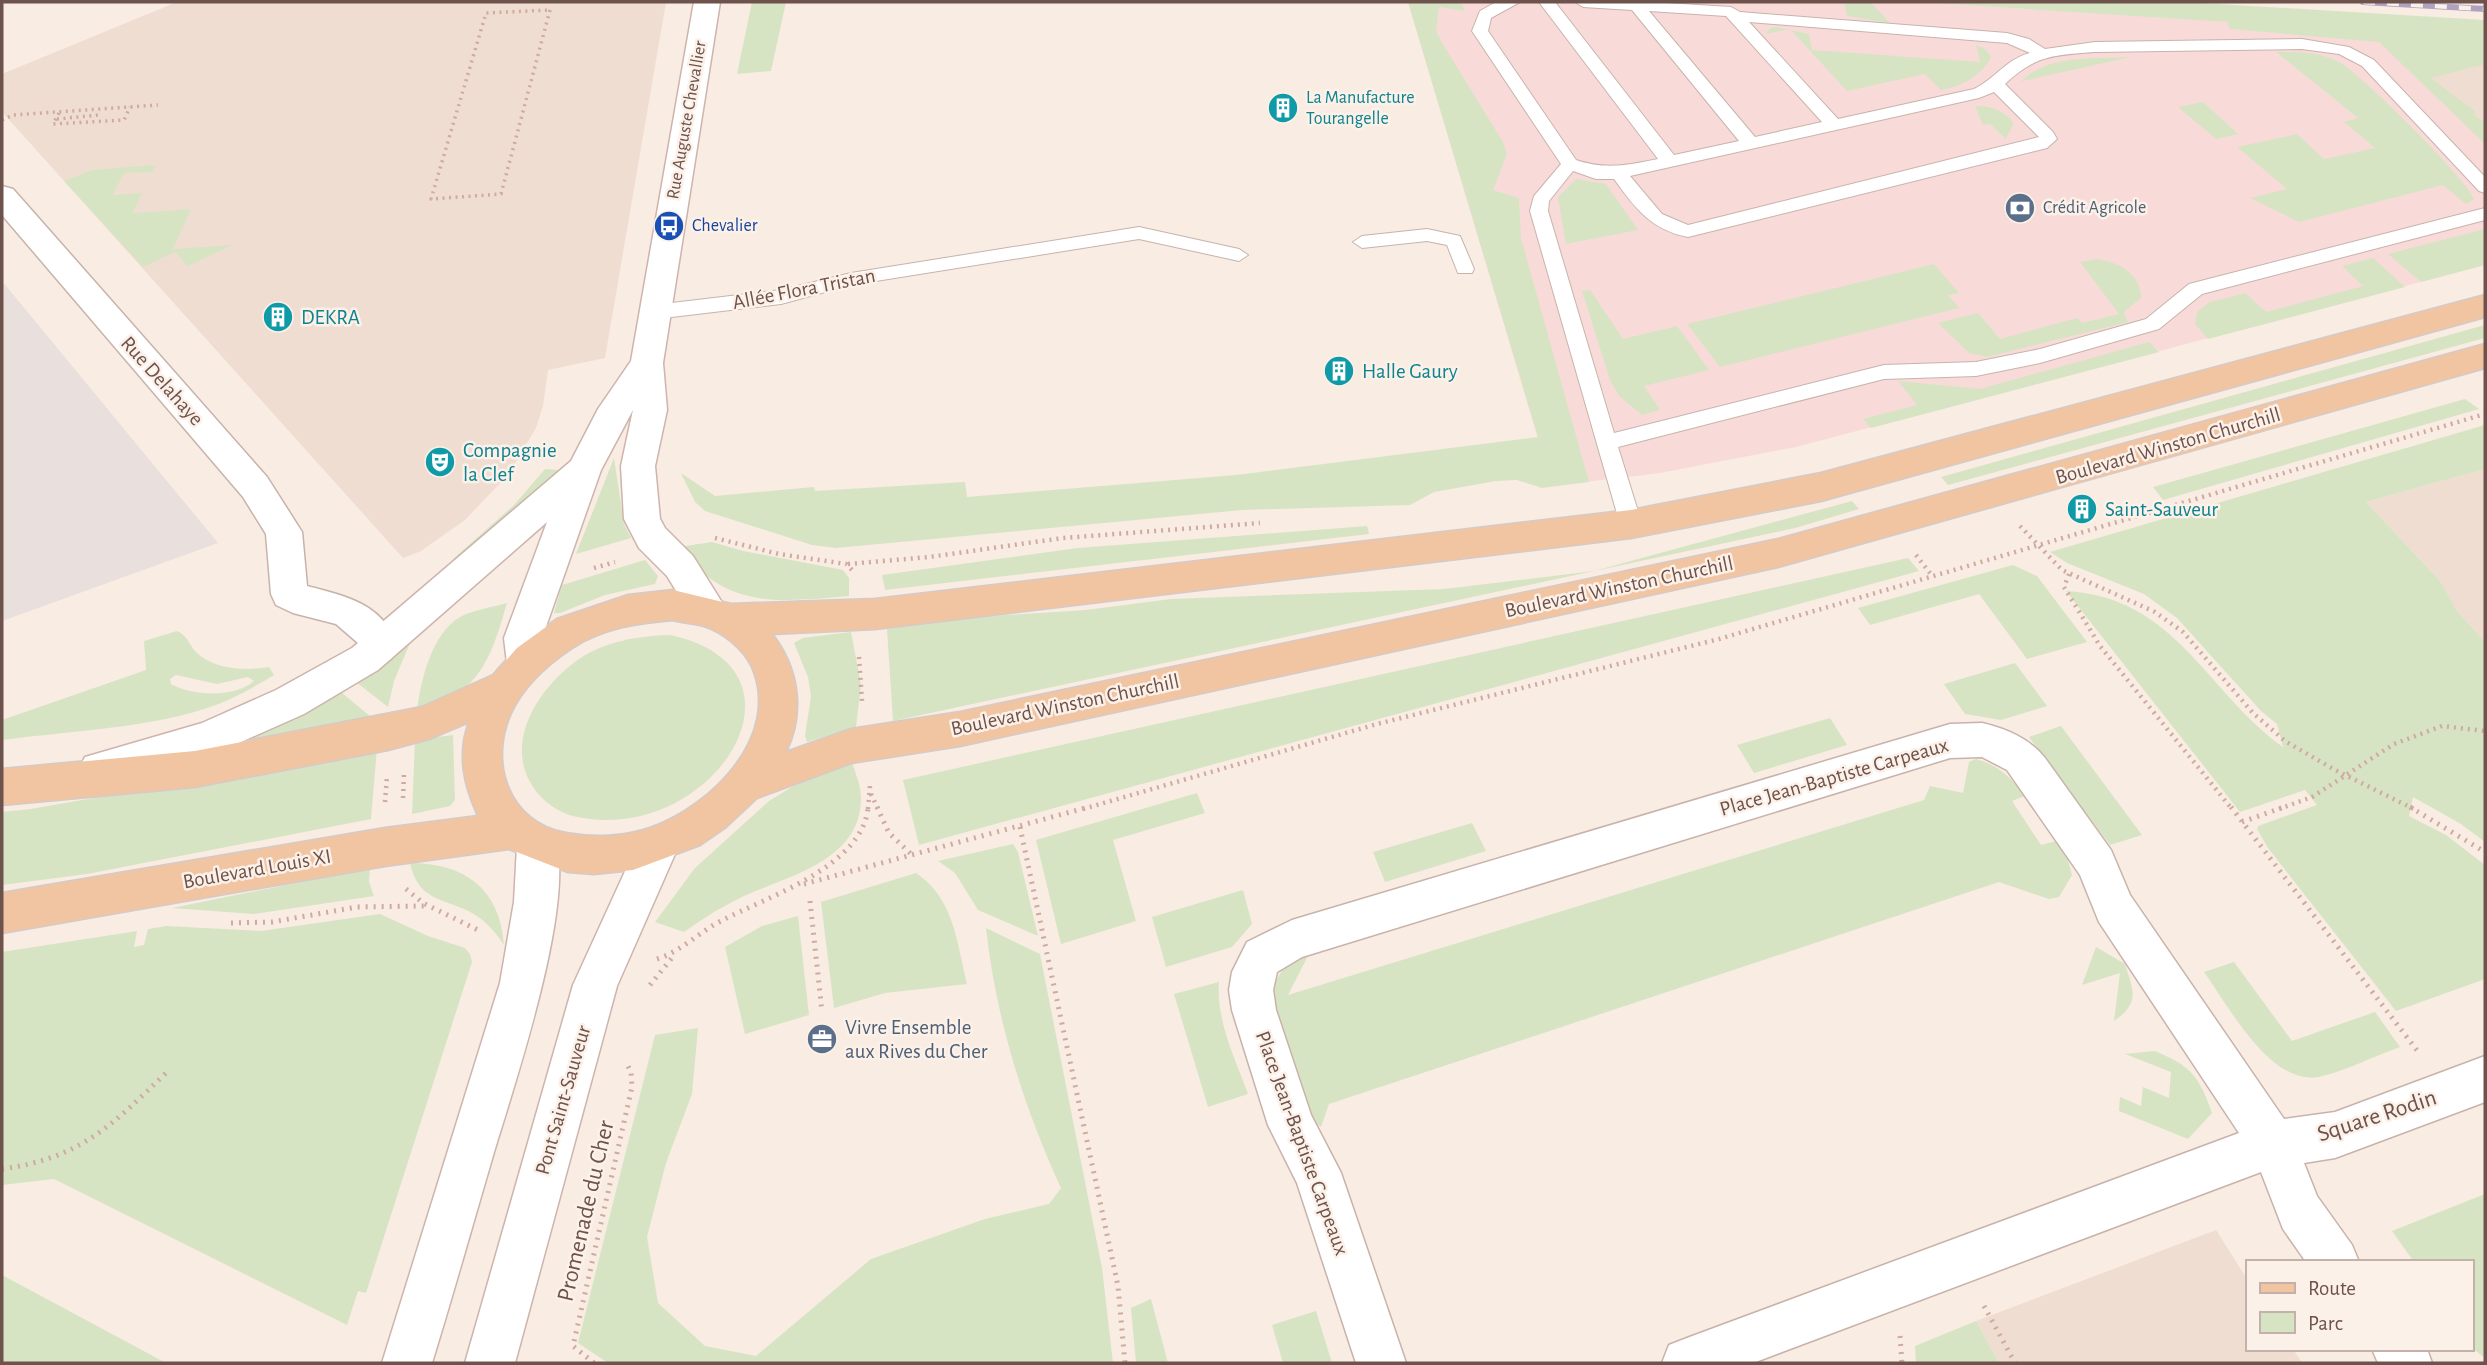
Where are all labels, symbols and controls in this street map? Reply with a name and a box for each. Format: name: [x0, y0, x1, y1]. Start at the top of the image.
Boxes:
street label: Rue Auguste Chevallier: [664, 39, 710, 201]
place label: La Manufacture Tourangelle: [1306, 89, 1415, 128]
building icon: La Manufacture Tourangelle: [1266, 91, 1300, 125]
bank icon: Crédit Agricole: [2003, 191, 2037, 225]
place label: Crédit Agricole: [2043, 199, 2146, 217]
bus stop icon: Chevalier: [652, 209, 686, 243]
place label: Chevalier: [692, 217, 758, 235]
street label: Allée Flora Tristan: [731, 265, 877, 313]
building icon: DEKRA: [261, 300, 295, 334]
place label: DEKRA: [301, 307, 360, 328]
street label: Rue Delahaye: [117, 332, 207, 430]
building icon: Halle Gaury: [1322, 354, 1356, 388]
place label: Halle Gaury: [1362, 361, 1458, 382]
street label: Boulevard Winston Churchill: [2053, 404, 2283, 488]
place label: Compagnie la Clef: [463, 440, 557, 485]
theatre icon: Compagnie la Clef: [423, 445, 457, 479]
building icon: Saint-Sauveur: [2065, 492, 2099, 526]
place label: Saint-Sauveur: [2105, 499, 2218, 520]
street label: Boulevard Winston Churchill: [1503, 553, 1735, 621]
street label: Boulevard Winston Churchill: [949, 671, 1181, 739]
street label: Place Jean-Baptiste Carpeaux: [1717, 734, 1951, 820]
street label: Boulevard Louis XI: [181, 846, 333, 892]
place label: Vivre Ensemble aux Rives du Cher: [845, 1017, 988, 1062]
office icon: Vivre Ensemble aux Rives du Cher: [805, 1022, 839, 1056]
street label: Pont Saint-Sauveur: [532, 1023, 594, 1177]
street label: Place Jean-Baptiste Carpeaux: [1252, 1028, 1352, 1258]
street label: Square Rodin: [2314, 1085, 2440, 1147]
street label: Promenade du Cher: [553, 1118, 619, 1304]
legend: [2246, 1260, 2473, 1351]
text: Route: [2308, 1278, 2356, 1299]
text: Parc: [2308, 1313, 2343, 1334]

